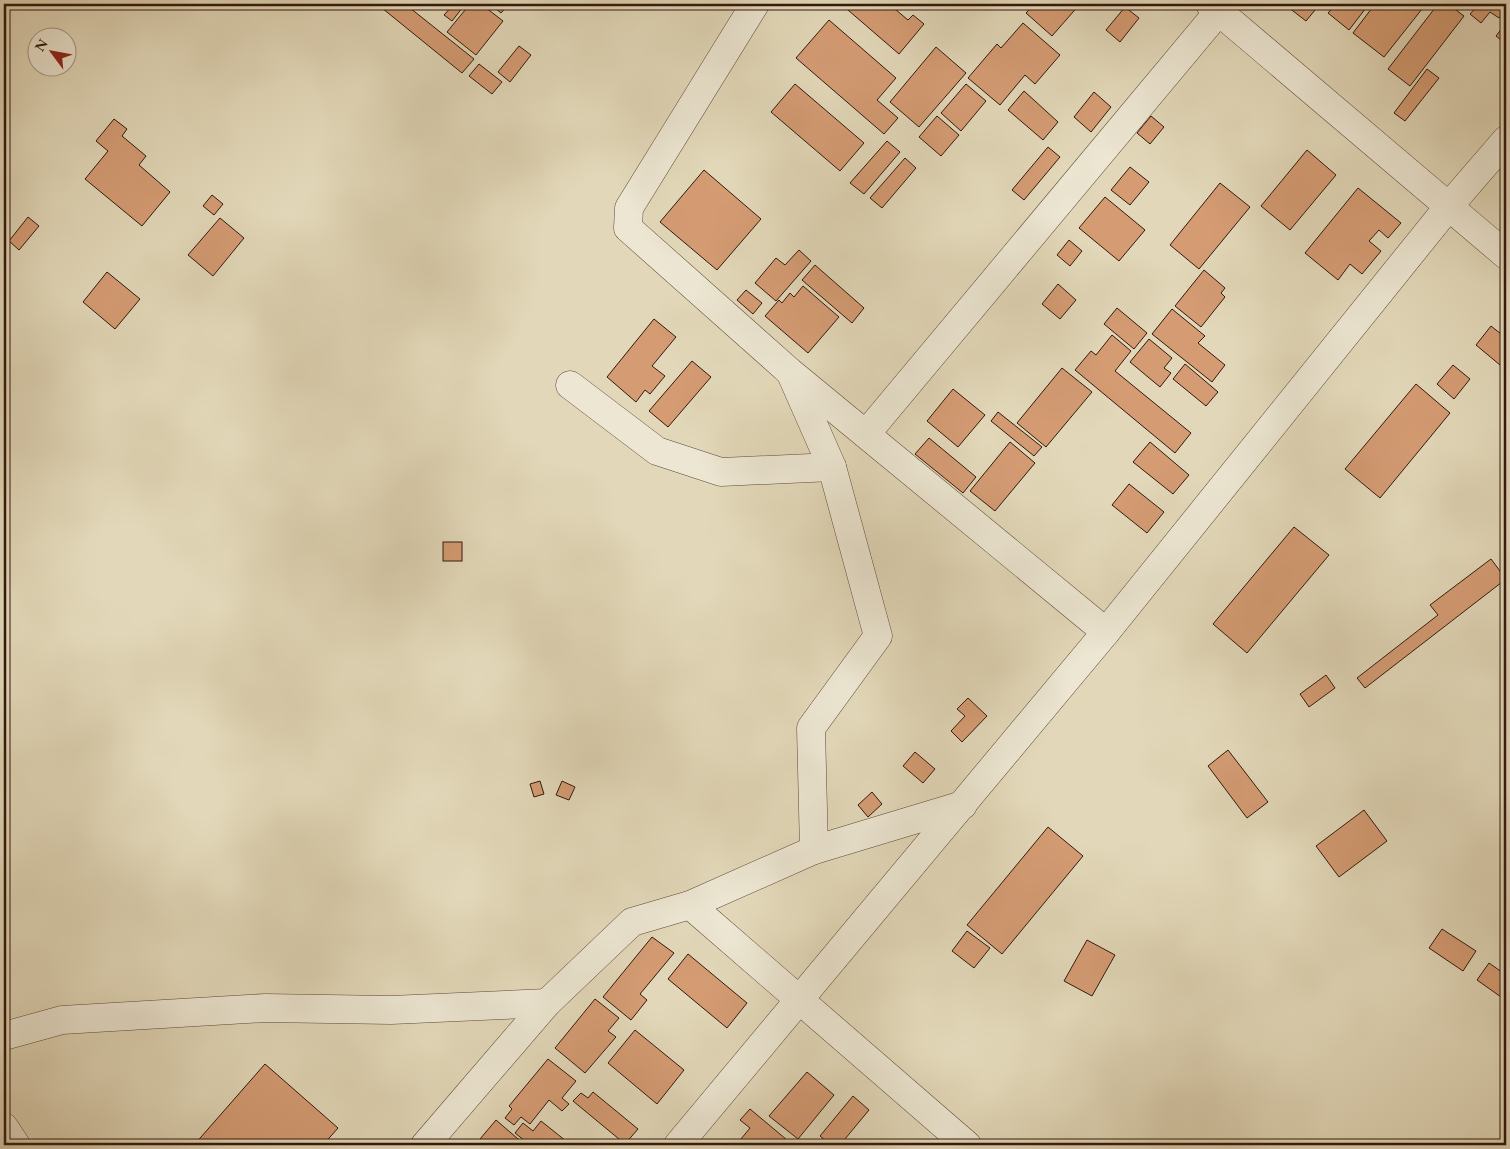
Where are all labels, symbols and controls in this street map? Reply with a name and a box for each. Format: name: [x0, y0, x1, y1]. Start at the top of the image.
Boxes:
north arrow: [28, 28, 78, 78]
text: N: [30, 35, 52, 55]

